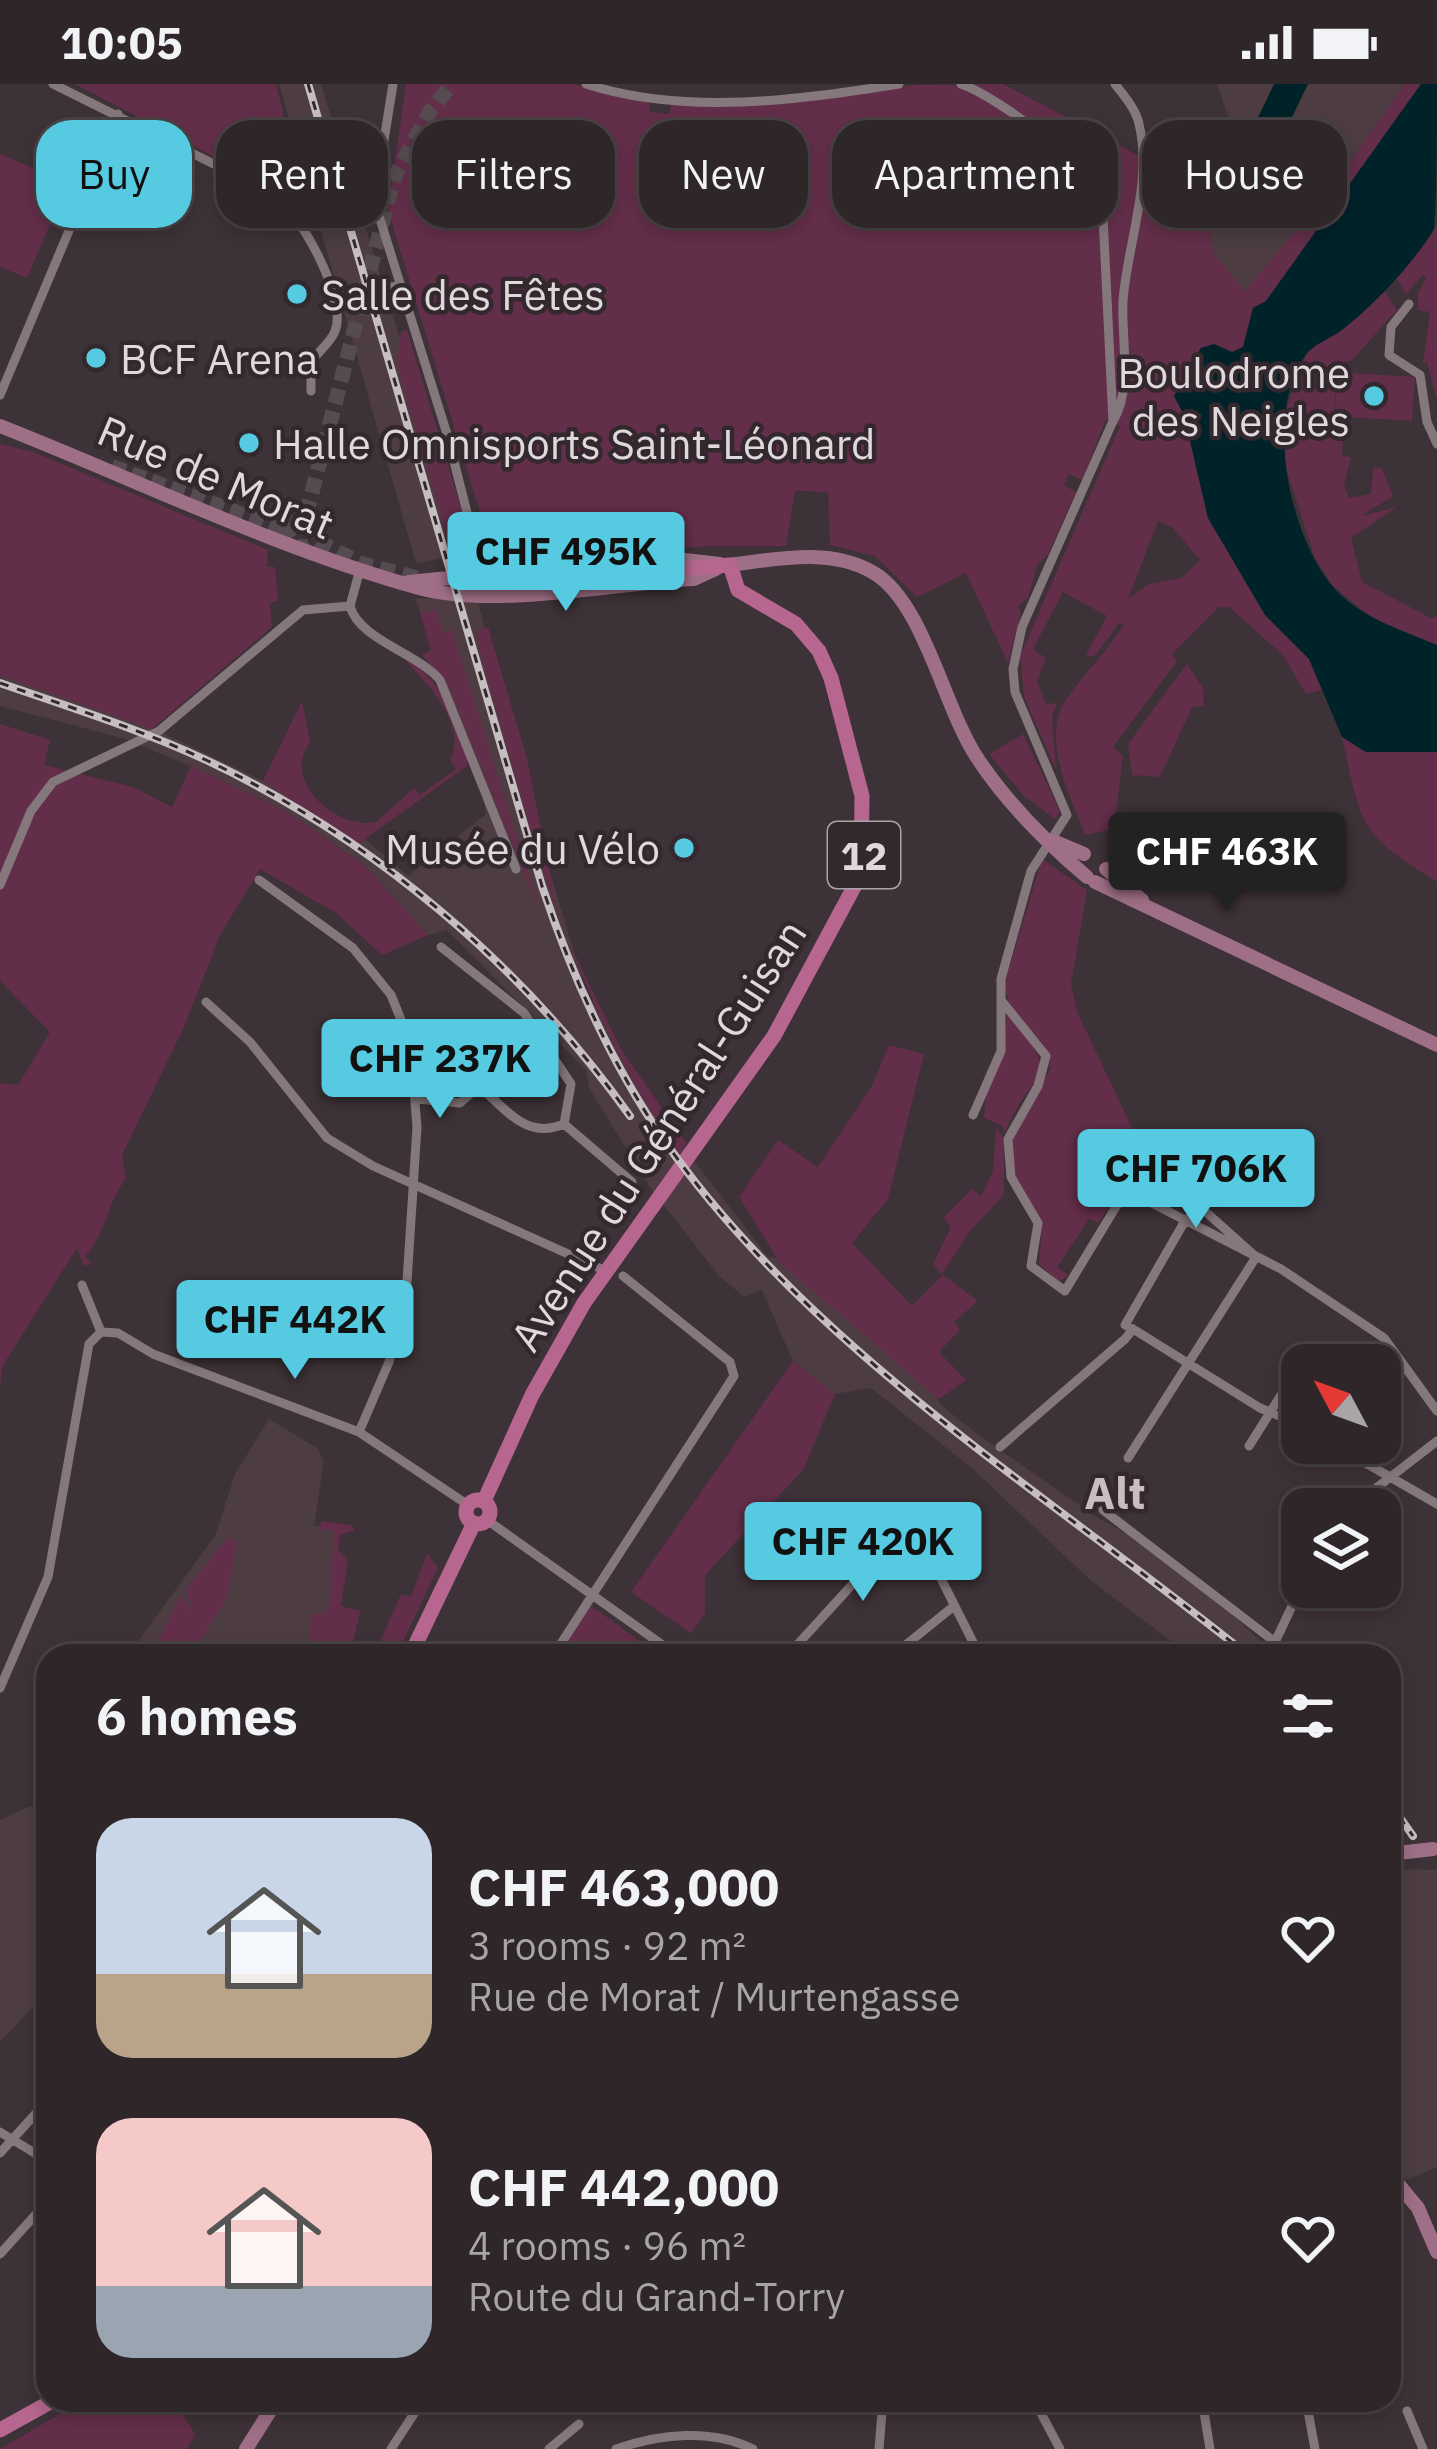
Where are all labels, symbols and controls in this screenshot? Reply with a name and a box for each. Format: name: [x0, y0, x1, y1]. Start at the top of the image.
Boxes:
text: 10:05: [60, 13, 183, 71]
chip: Buy: [36, 120, 192, 228]
chip: Rent: [216, 120, 388, 228]
chip: Filters: [412, 120, 615, 228]
chip: New: [639, 120, 808, 228]
chip: Apartment: [832, 120, 1118, 228]
chip: House: [1142, 120, 1347, 228]
place label: Salle des Fêtes: [321, 267, 605, 322]
marker: Salle des Fêtes: [284, 281, 310, 307]
place label: BCF Arena: [120, 331, 318, 386]
marker: BCF Arena: [83, 345, 109, 371]
place label: Boulodrome des Neigles: [1117, 345, 1350, 448]
marker: Boulodrome des Neigles: [1361, 383, 1387, 409]
street label: Rue de Morat: [90, 403, 342, 551]
place label: Halle Omnisports Saint-Léonard: [273, 416, 875, 471]
marker: Halle Omnisports Saint-Léonard: [236, 430, 262, 456]
pin: CHF 495K: [442, 512, 690, 614]
text: CHF 495K: [475, 525, 658, 576]
pin: CHF 463K: [1103, 812, 1351, 914]
place label: Musée du Vélo: [385, 821, 660, 876]
road number: 12: [828, 822, 900, 888]
text: CHF 463K: [1136, 825, 1319, 876]
marker: Musée du Vélo: [671, 835, 697, 861]
street label: Avenue du Général-Guisan: [498, 909, 818, 1361]
pin: CHF 237K: [316, 1019, 564, 1121]
text: CHF 237K: [349, 1032, 532, 1083]
pin: CHF 706K: [1072, 1129, 1320, 1231]
text: CHF 706K: [1105, 1142, 1288, 1193]
pin: CHF 442K: [171, 1280, 419, 1382]
text: CHF 442K: [204, 1293, 387, 1344]
north arrow: [1281, 1344, 1401, 1464]
map controls: [1281, 1344, 1401, 1608]
district label: Alt: [1084, 1463, 1146, 1521]
button: layers: [1281, 1488, 1401, 1608]
pin: CHF 420K: [739, 1502, 987, 1604]
text: CHF 420K: [772, 1515, 955, 1566]
text: 6 homes: [96, 1683, 298, 1749]
icon: filters: [1275, 1683, 1341, 1749]
text: CHF 463,000: [468, 1854, 779, 1920]
icon: home: [192, 1866, 336, 2010]
icon: heart: [1275, 1905, 1341, 1971]
text: 3 rooms · 92 m²: [468, 1920, 746, 1971]
text: Rue de Morat / Murtengasse: [468, 1971, 960, 2022]
text: CHF 442,000: [468, 2154, 779, 2220]
icon: home: [192, 2166, 336, 2310]
icon: heart: [1275, 2205, 1341, 2271]
text: 4 rooms · 96 m²: [468, 2220, 746, 2271]
text: Route du Grand-Torry: [468, 2271, 845, 2322]

